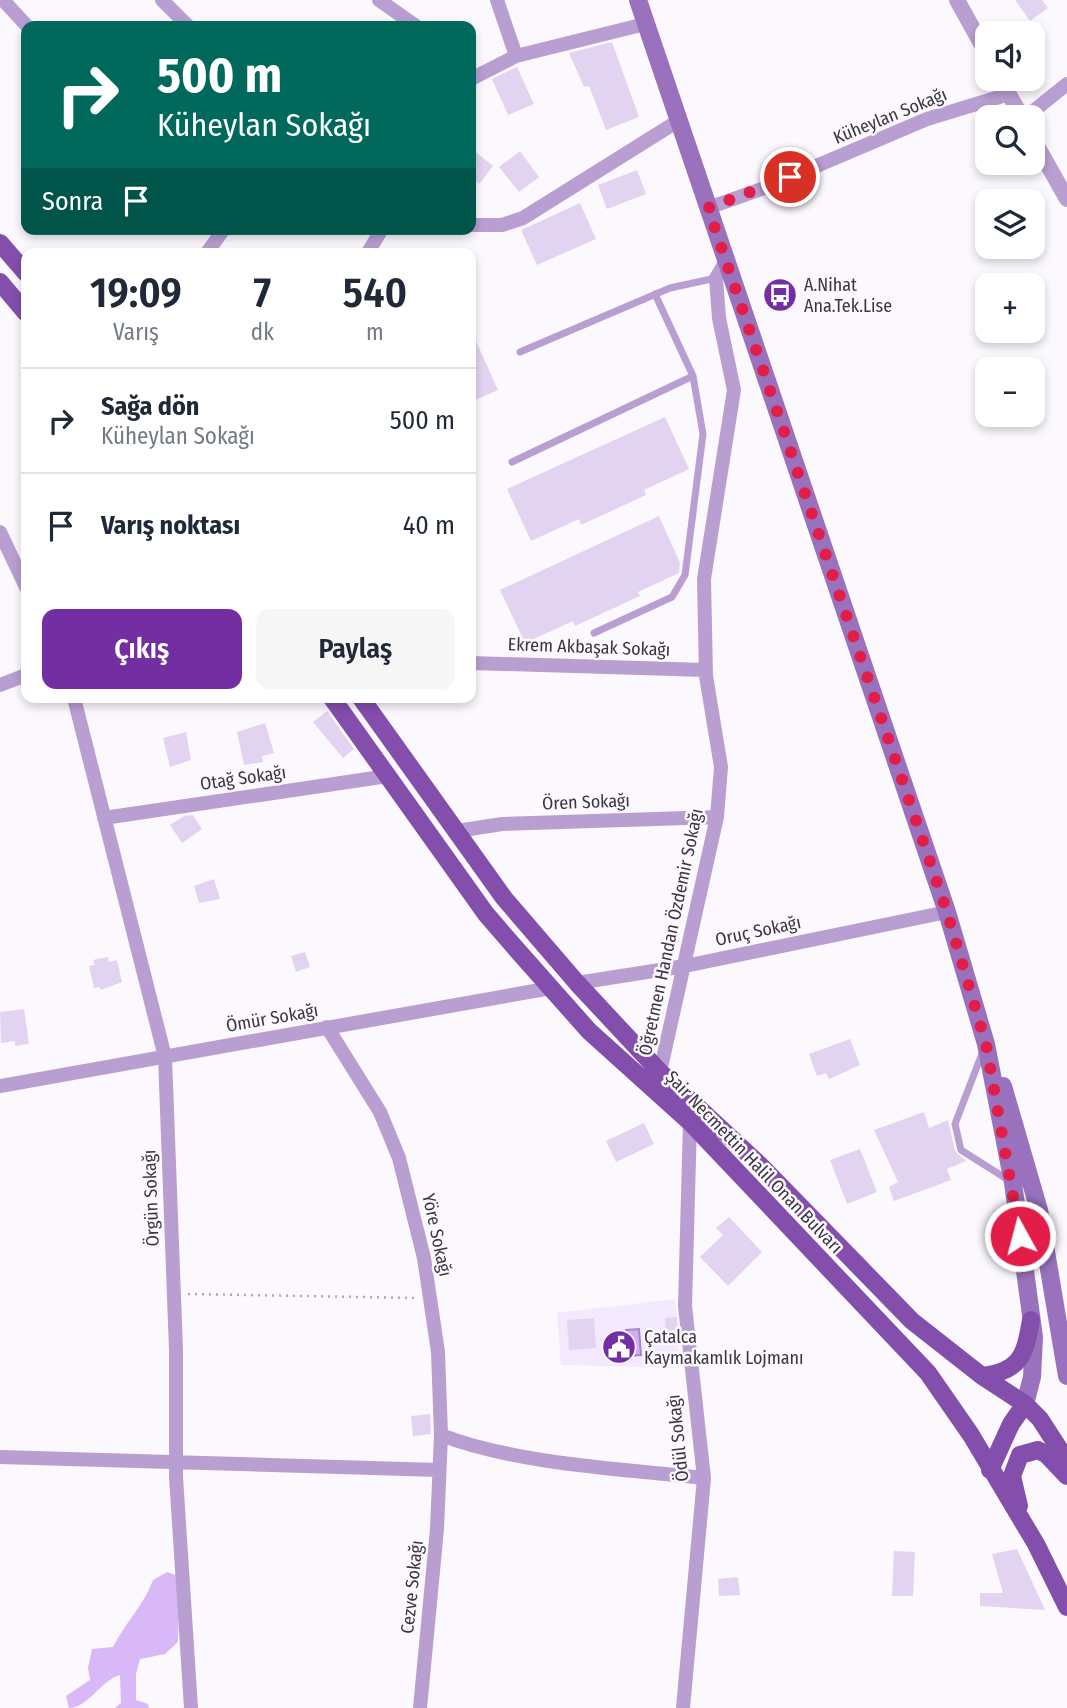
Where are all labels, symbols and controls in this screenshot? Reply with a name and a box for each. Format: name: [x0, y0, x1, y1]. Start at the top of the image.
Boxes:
map controls: [975, 21, 1045, 427]
button: sound: [975, 21, 1045, 91]
text: 500 m: [157, 46, 282, 105]
icon: right: [42, 49, 133, 140]
street label: Küheylan Sokağı: [830, 83, 950, 149]
button: search: [975, 105, 1045, 175]
text: Küheylan Sokağı: [157, 106, 371, 144]
pin: [760, 147, 820, 207]
icon: arrive: [771, 158, 809, 196]
icon: arrive: [117, 182, 155, 220]
text: Sonra: [42, 186, 103, 217]
button: layers: [975, 189, 1045, 259]
text: 19:09: [90, 268, 182, 318]
text: 7: [254, 268, 271, 318]
text: 540: [343, 268, 407, 318]
button: +: [975, 273, 1045, 343]
place label: A.Nihat Ana.Tek.Lise: [804, 274, 892, 317]
bus stop icon: A.Nihat Ana.Tek.Lise: [761, 276, 799, 314]
text: Varış: [113, 318, 159, 346]
text: dk: [251, 318, 274, 346]
text: m: [366, 318, 384, 346]
button: −: [975, 357, 1045, 427]
text: Sağa dön: [101, 391, 200, 422]
icon: right: [42, 402, 80, 440]
text: 500 m: [390, 405, 455, 436]
text: Küheylan Sokağı: [101, 422, 255, 450]
icon: arrive: [42, 507, 80, 545]
text: Varış noktası: [101, 510, 240, 541]
text: 40 m: [403, 510, 455, 541]
button: Çıkış: [42, 609, 242, 689]
button: Paylaş: [256, 609, 455, 689]
street label: Ekrem Akbaşak Sokağı: [507, 633, 671, 661]
street label: Otağ Sokağı: [199, 761, 287, 795]
street label: Ören Sokağı: [542, 789, 630, 815]
street label: Öğretmen Handan Özdemir Sokağı: [634, 807, 708, 1057]
street label: Oruç Sokağı: [713, 911, 803, 951]
street label: Ömür Sokağı: [224, 999, 320, 1037]
street label: Şair Necmettin Halil Onan Bulvarı: [661, 1066, 847, 1258]
street label: Örgün Sokağı: [138, 1149, 164, 1247]
street label: Yöre Sokağı: [417, 1191, 457, 1279]
position arrow: [983, 1199, 1057, 1273]
place label: Çatalca Kaymakamlık Lojmanı: [644, 1326, 804, 1369]
public building icon: Çatalca Kaymakamlık Lojmanı: [600, 1328, 638, 1366]
street label: Ödül Sokağı: [662, 1393, 694, 1483]
street label: Cezve Sokağı: [396, 1539, 428, 1635]

